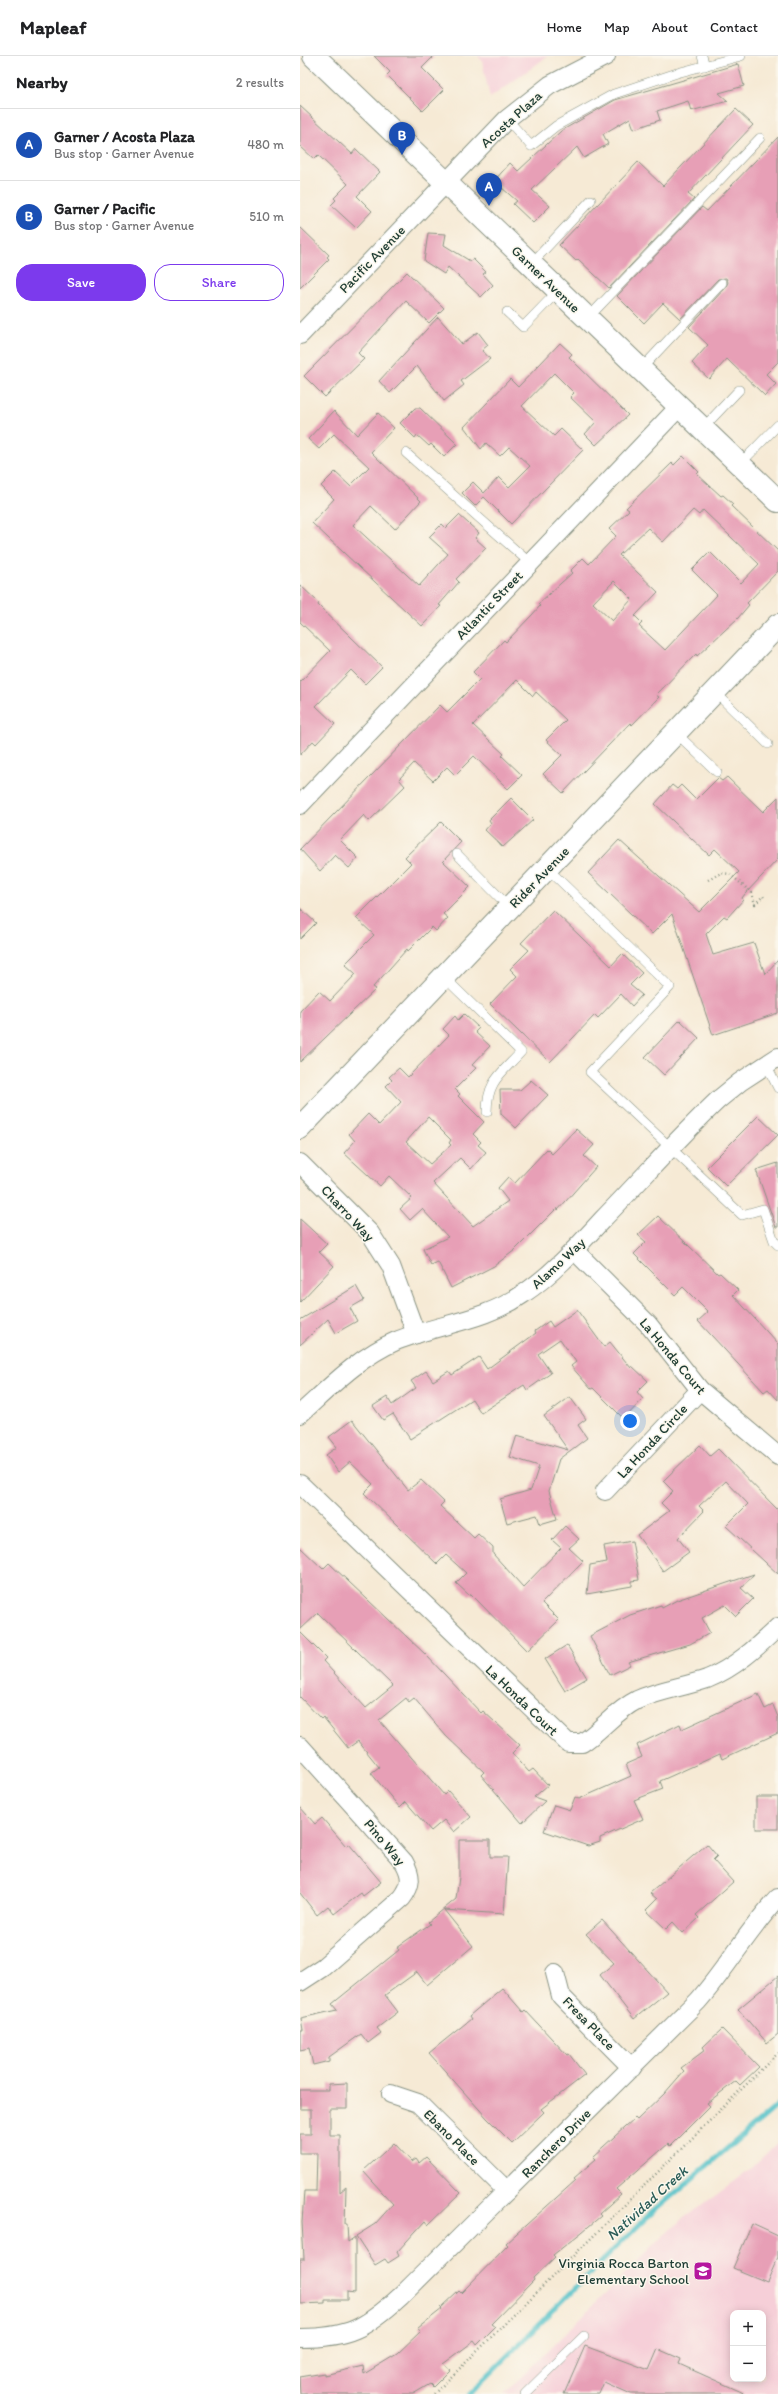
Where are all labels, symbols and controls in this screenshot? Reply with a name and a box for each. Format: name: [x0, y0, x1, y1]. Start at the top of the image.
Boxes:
text: Mapleaf: [20, 16, 86, 39]
text: Home: [547, 19, 582, 36]
text: Map: [604, 19, 630, 36]
text: About: [652, 19, 688, 36]
text: Contact: [710, 19, 758, 36]
text: Nearby: [16, 72, 68, 92]
text: 2 results: [236, 75, 284, 90]
street label: Acosta Plaza: [477, 87, 546, 151]
pin: B: [389, 122, 415, 155]
text: Garner / Acosta Plaza: [54, 128, 195, 146]
text: A: [25, 137, 33, 152]
text: 480 m: [247, 137, 284, 152]
text: Bus stop · Garner Avenue: [54, 146, 194, 161]
pin: A: [476, 173, 502, 206]
text: Garner / Pacific: [54, 200, 155, 218]
text: B: [25, 209, 33, 224]
text: 510 m: [249, 209, 284, 224]
text: Bus stop · Garner Avenue: [54, 218, 194, 233]
street label: Pacific Avenue: [336, 222, 409, 297]
street label: Garner Avenue: [508, 242, 584, 317]
button: Save: [16, 264, 146, 301]
button: Share: [154, 264, 284, 301]
street label: Atlantic Street: [452, 567, 526, 643]
street label: Rider Avenue: [506, 843, 573, 912]
street label: Charro Way: [317, 1182, 378, 1245]
street label: Alamo Way: [528, 1234, 589, 1293]
street label: La Honda Court: [636, 1315, 710, 1398]
street label: La Honda Circle: [614, 1400, 691, 1482]
your location: [620, 1411, 640, 1431]
street label: La Honda Court: [482, 1661, 562, 1739]
street label: Pino Way: [360, 1816, 409, 1869]
street label: Fresa Place: [559, 1993, 619, 2054]
street label: Ranchero Drive: [518, 2105, 595, 2182]
street label: Ebano Place: [420, 2106, 484, 2169]
water label: Natividad Creek: [603, 2161, 692, 2244]
place label: Virginia Rocca Barton Elementary School: [559, 2255, 690, 2288]
school or university icon: Virginia Rocca Barton Elementary School: [692, 2260, 714, 2282]
map controls: [730, 2310, 766, 2382]
button: +: [730, 2310, 766, 2346]
button: −: [730, 2346, 766, 2382]

